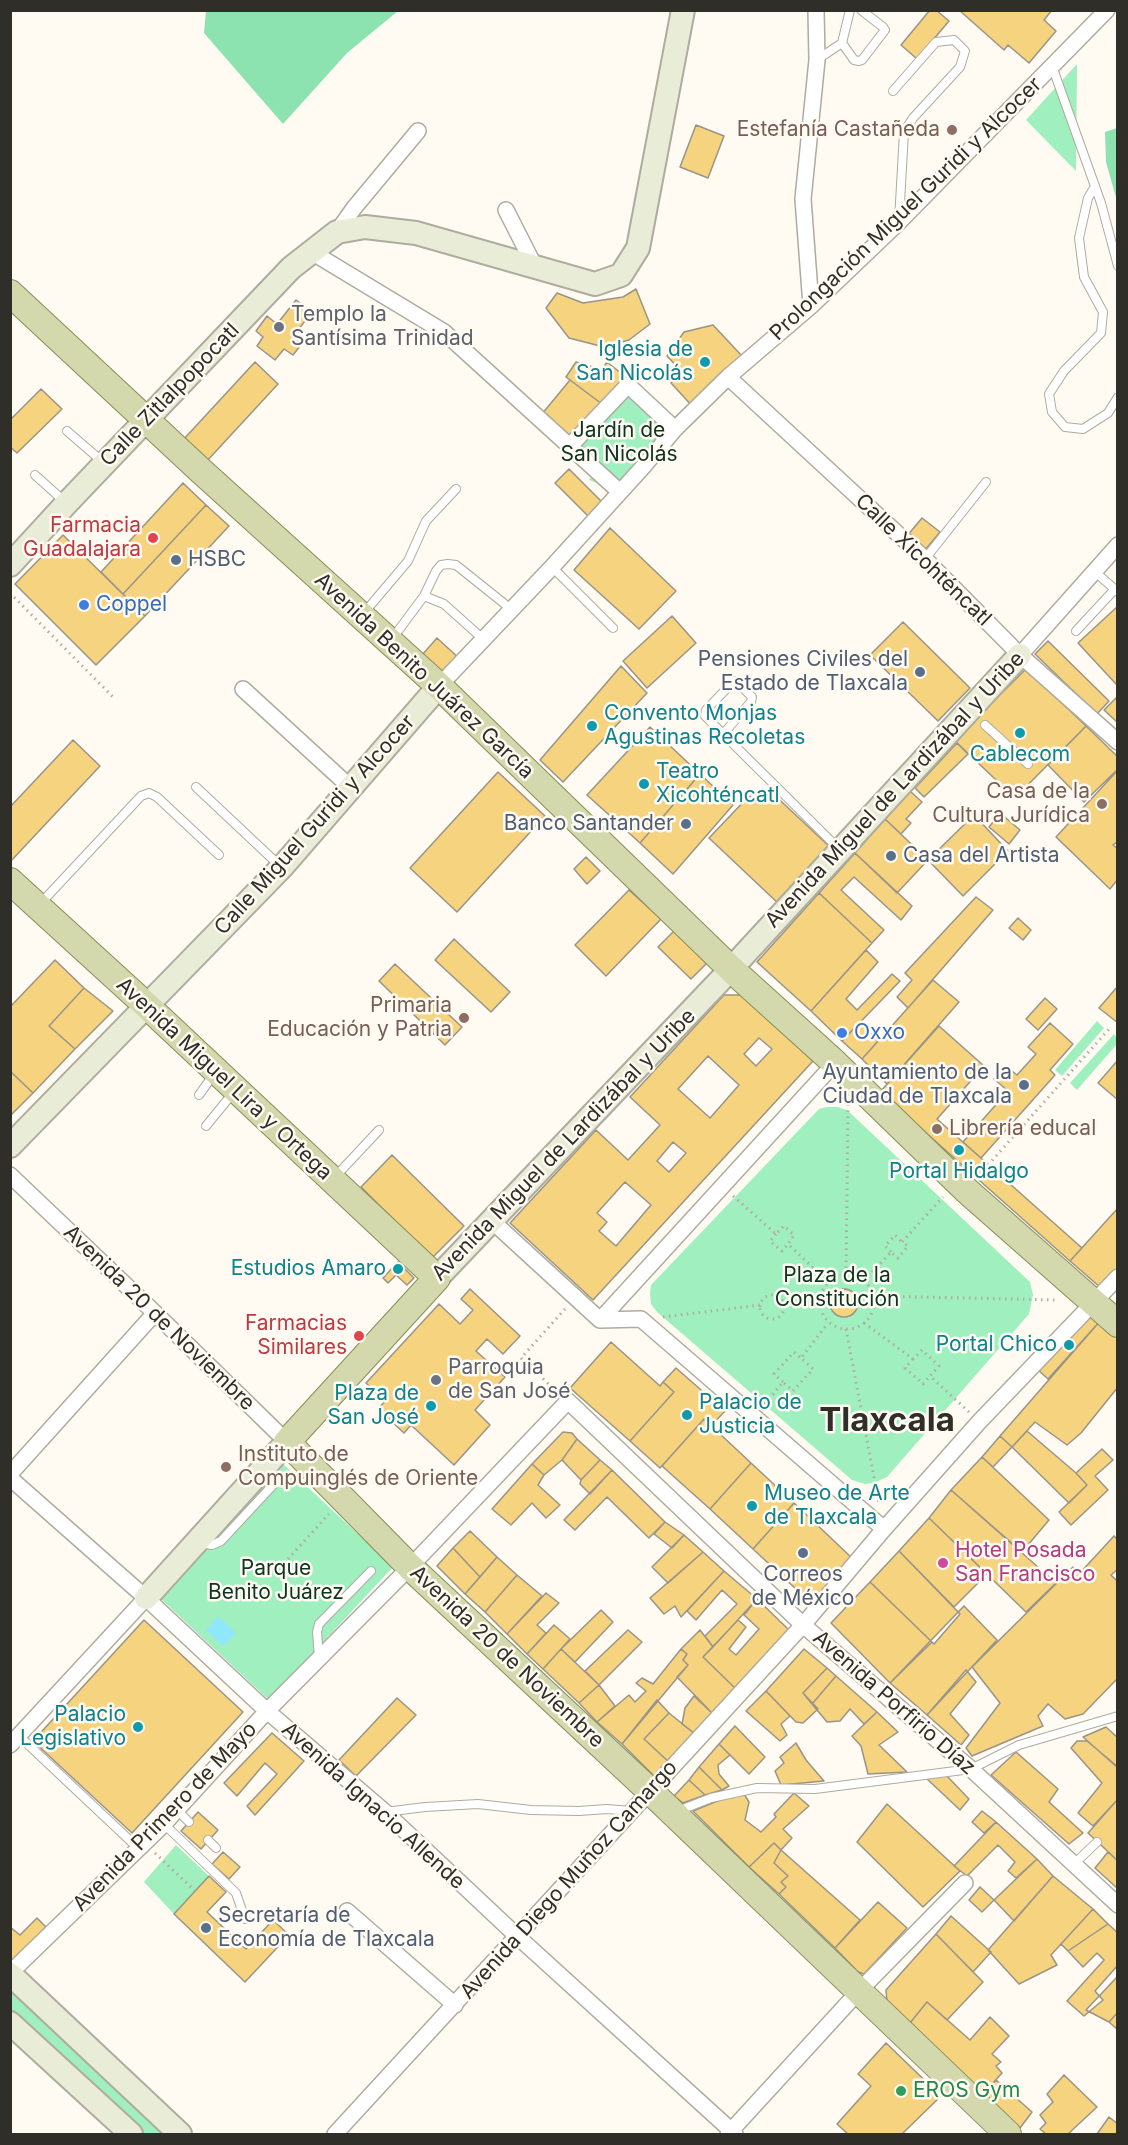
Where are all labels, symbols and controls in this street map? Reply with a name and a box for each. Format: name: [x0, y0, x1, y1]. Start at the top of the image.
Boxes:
street label: Prolongación Miguel Guridi y Alcocer: [765, 72, 1047, 346]
place label: Estefanía Castañeda: [737, 117, 940, 143]
marker: Estefanía Castañeda: [945, 123, 959, 137]
place label: Templo la Santísima Trinidad: [291, 302, 474, 352]
street label: Calle Zitlalpopocatl: [95, 318, 245, 472]
marker: Templo la Santísima Trinidad: [272, 320, 286, 334]
place label: Iglesia de San Nicolás: [576, 337, 693, 387]
marker: Iglesia de San Nicolás: [698, 355, 712, 369]
park label: Jardín de San Nicolás: [560, 418, 678, 468]
street label: Calle Xicohténcatl: [850, 489, 996, 631]
place label: Farmacia Guadalajara: [23, 513, 141, 563]
marker: Farmacia Guadalajara: [146, 531, 160, 545]
place label: HSBC: [188, 547, 246, 573]
marker: HSBC: [169, 553, 183, 567]
street label: Avenida Benito Juárez García: [309, 568, 539, 784]
place label: Coppel: [96, 592, 167, 618]
marker: Coppel: [77, 598, 91, 612]
place label: Pensiones Civiles del Estado de Tlaxcala: [698, 647, 908, 697]
street label: Avenida Miguel de Lardizábal y Uribe: [760, 647, 1030, 933]
marker: Pensiones Civiles del Estado de Tlaxcala: [913, 665, 927, 679]
place label: Convento Monjas Agustinas Recoletas: [604, 701, 805, 751]
street label: Calle Miguel Guridi y Alcocer: [210, 710, 420, 940]
marker: Convento Monjas Agustinas Recoletas: [585, 719, 599, 733]
marker: Cablecom: [1013, 726, 1027, 740]
place label: Cablecom: [970, 742, 1070, 768]
place label: Teatro Xicohténcatl: [656, 759, 780, 809]
marker: Teatro Xicohténcatl: [637, 777, 651, 791]
place label: Casa de la Cultura Jurídica: [932, 779, 1090, 829]
marker: Casa de la Cultura Jurídica: [1095, 797, 1109, 811]
place label: Banco Santander: [504, 811, 674, 837]
marker: Banco Santander: [679, 817, 693, 831]
place label: Casa del Artista: [903, 843, 1060, 869]
marker: Casa del Artista: [884, 849, 898, 863]
street label: Avenida Miguel Lira y Ortega: [111, 972, 337, 1186]
place label: Primaria Educación y Patria: [267, 993, 452, 1043]
street label: Avenida Miguel de Lardizábal y Uribe: [427, 1004, 701, 1286]
marker: Primaria Educación y Patria: [457, 1011, 471, 1025]
place label: Oxxo: [854, 1020, 905, 1046]
marker: Oxxo: [835, 1026, 849, 1040]
place label: Ayuntamiento de la Ciudad de Tlaxcala: [822, 1060, 1012, 1110]
marker: Ayuntamiento de la Ciudad de Tlaxcala: [1017, 1078, 1031, 1092]
place label: Librería educal: [949, 1116, 1096, 1142]
marker: Librería educal: [930, 1122, 944, 1136]
marker: Portal Hidalgo: [952, 1143, 966, 1157]
place label: Portal Hidalgo: [889, 1159, 1029, 1185]
street label: Avenida 20 de Noviembre: [58, 1220, 260, 1416]
place label: Estudios Amaro: [231, 1256, 386, 1282]
marker: Estudios Amaro: [391, 1262, 405, 1276]
park label: Plaza de la Constitución: [775, 1263, 899, 1313]
place label: Farmacias Similares: [245, 1311, 347, 1361]
marker: Farmacias Similares: [352, 1329, 366, 1343]
place label: Portal Chico: [936, 1332, 1057, 1358]
marker: Portal Chico: [1062, 1338, 1076, 1352]
place label: Parroquia de San José: [448, 1355, 570, 1405]
marker: Parroquia de San José: [429, 1373, 443, 1387]
place label: Plaza de San José: [328, 1381, 419, 1431]
place label: Palacio de Justicia: [699, 1390, 802, 1440]
marker: Plaza de San José: [424, 1399, 438, 1413]
district label: Tlaxcala: [819, 1401, 955, 1441]
marker: Palacio de Justicia: [680, 1408, 694, 1422]
place label: Instituto de Compuinglés de Oriente: [238, 1442, 478, 1492]
marker: Instituto de Compuinglés de Oriente: [219, 1460, 233, 1474]
place label: Museo de Arte de Tlaxcala: [764, 1481, 910, 1531]
marker: Museo de Arte de Tlaxcala: [745, 1499, 759, 1513]
place label: Hotel Posada San Francisco: [955, 1538, 1095, 1588]
marker: Correos de México: [796, 1546, 810, 1560]
park label: Parque Benito Juárez: [208, 1556, 344, 1606]
marker: Hotel Posada San Francisco: [936, 1556, 950, 1570]
street label: Avenida 20 de Noviembre: [405, 1561, 609, 1753]
place label: Correos de México: [752, 1562, 854, 1612]
street label: Avenida Porfirio Díaz: [808, 1626, 980, 1780]
place label: Palacio Legislativo: [20, 1702, 126, 1752]
street label: Avenida Primero de Mayo: [68, 1717, 262, 1917]
street label: Avenida Ignacio Allende: [276, 1717, 470, 1895]
marker: Palacio Legislativo: [131, 1720, 145, 1734]
street label: Avenida Diego Muñoz Camargo: [455, 1755, 683, 2005]
place label: Secretaría de Economía de Tlaxcala: [218, 1903, 435, 1953]
marker: Secretaría de Economía de Tlaxcala: [199, 1921, 213, 1935]
place label: EROS Gym: [913, 2078, 1020, 2104]
marker: EROS Gym: [894, 2084, 908, 2098]

